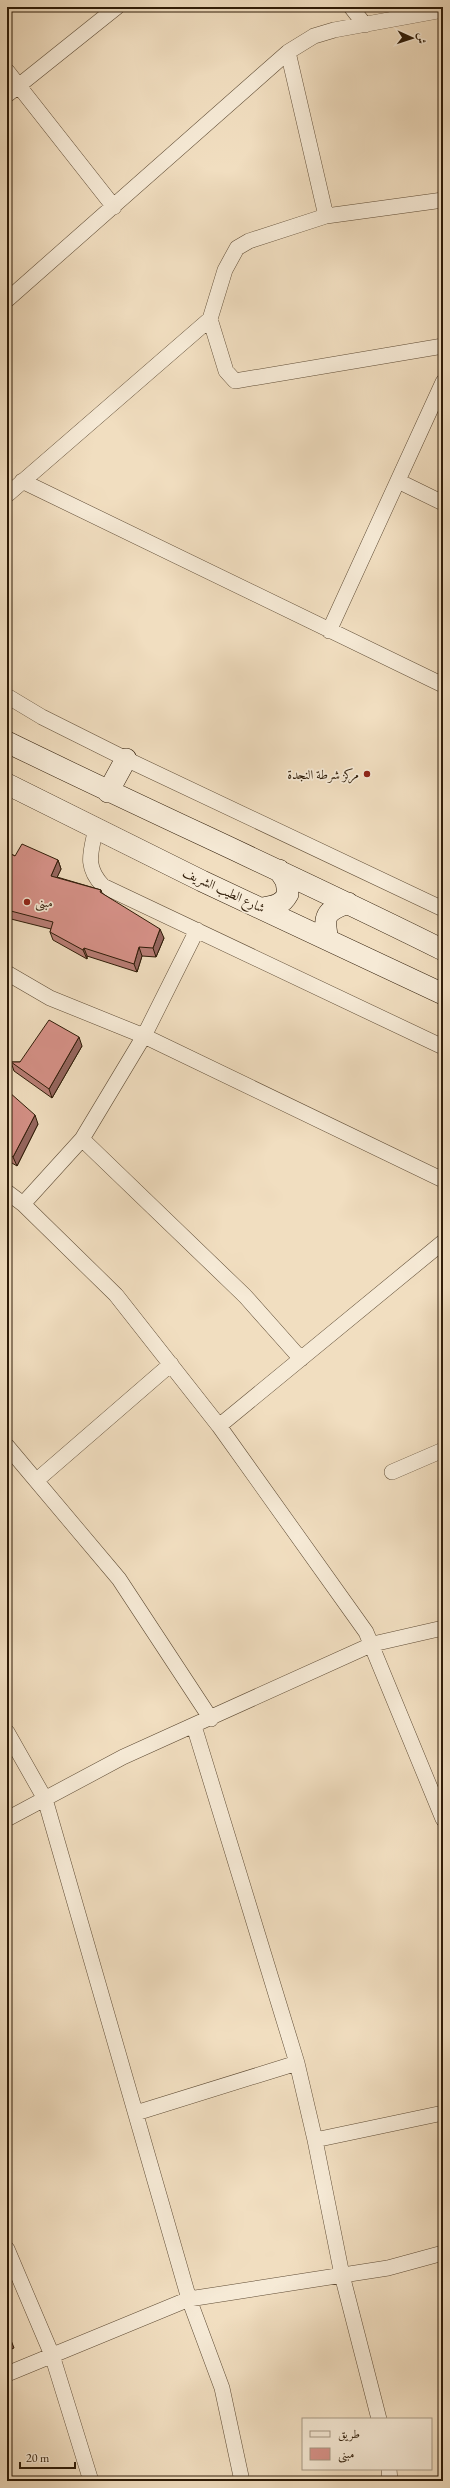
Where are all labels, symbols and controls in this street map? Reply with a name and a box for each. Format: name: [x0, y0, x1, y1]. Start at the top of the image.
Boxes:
north arrow: [392, 18, 432, 58]
text: ش: [415, 33, 429, 44]
place label: مركز شرطة النجدة: [287, 766, 359, 784]
marker: مركز شرطة النجدة: [362, 769, 372, 779]
street label: شارع الطيب الشريف: [179, 863, 268, 919]
place label: مبنى: [35, 894, 53, 912]
marker: مبنى: [22, 897, 32, 907]
legend: [302, 2418, 432, 2470]
text: طريق: [338, 2426, 360, 2442]
scale bar: [20, 2444, 75, 2470]
text: مبنى: [338, 2446, 354, 2463]
text: 20 m: [26, 2450, 50, 2466]

